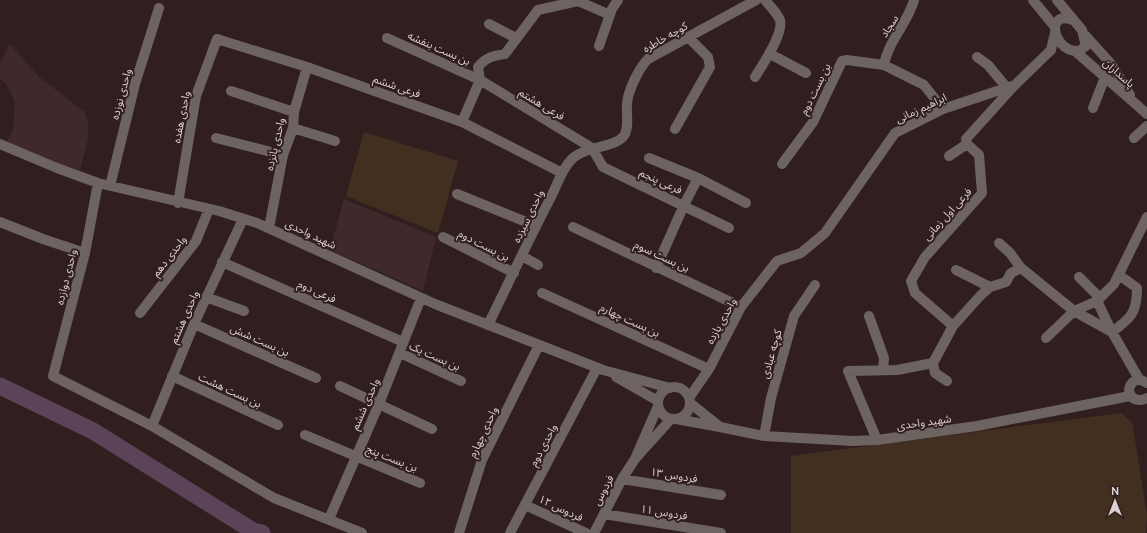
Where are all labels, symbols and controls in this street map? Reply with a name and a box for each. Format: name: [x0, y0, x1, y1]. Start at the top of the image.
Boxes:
street label: سجاد: [878, 12, 901, 40]
street label: كوچه خاطره: [641, 19, 691, 56]
street label: بن بست بنفشه: [405, 29, 472, 68]
street label: پاسداران: [1100, 56, 1137, 91]
street label: بن بست دوم: [797, 61, 834, 118]
street label: واحدی نوزده: [108, 67, 135, 121]
street label: فرعی ششم: [371, 72, 422, 103]
street label: فرعی هشتم: [515, 86, 567, 125]
street label: واحدی هفده: [170, 90, 193, 144]
street label: ابراهیم زمانی: [894, 91, 950, 128]
street label: واحدی پانزده: [263, 116, 289, 172]
street label: فرعی پنجم: [637, 166, 684, 199]
street label: فرعی اول زمانی: [920, 185, 974, 243]
street label: واحدی سیزده: [510, 188, 547, 245]
street label: شهید واحدی: [283, 217, 339, 252]
street label: بن بست دوم: [455, 227, 512, 265]
street label: واحدی دهم: [149, 233, 191, 281]
street label: بن بست سوم: [632, 238, 692, 276]
street label: واحدی دوازده: [53, 248, 80, 306]
street label: فرعی دوم: [295, 277, 338, 307]
street label: واحدی هشتم: [167, 289, 204, 347]
street label: واحدی یازده: [703, 296, 739, 347]
street label: بن بست چهارم: [597, 301, 662, 341]
street label: بن بست شش: [228, 322, 291, 359]
street label: کوچه عبادی: [758, 328, 786, 380]
street label: بن بست یک: [407, 339, 462, 374]
street label: بن بست هشت: [196, 370, 263, 411]
street label: واحدی ششم: [348, 376, 384, 433]
street label: واحدی چهارم: [466, 405, 502, 460]
street label: شهید واحدی: [896, 412, 953, 433]
street label: واحدی دوم: [527, 422, 561, 469]
street label: بن بست پنج: [364, 442, 420, 476]
street label: فردوس ۱۳: [649, 465, 698, 486]
street label: فردوس: [590, 473, 617, 508]
north arrow: [1095, 481, 1135, 521]
text: N: [1111, 485, 1119, 497]
street label: فردوس ۱۲: [537, 493, 585, 524]
street label: فردوس ۱۱: [639, 502, 688, 523]

